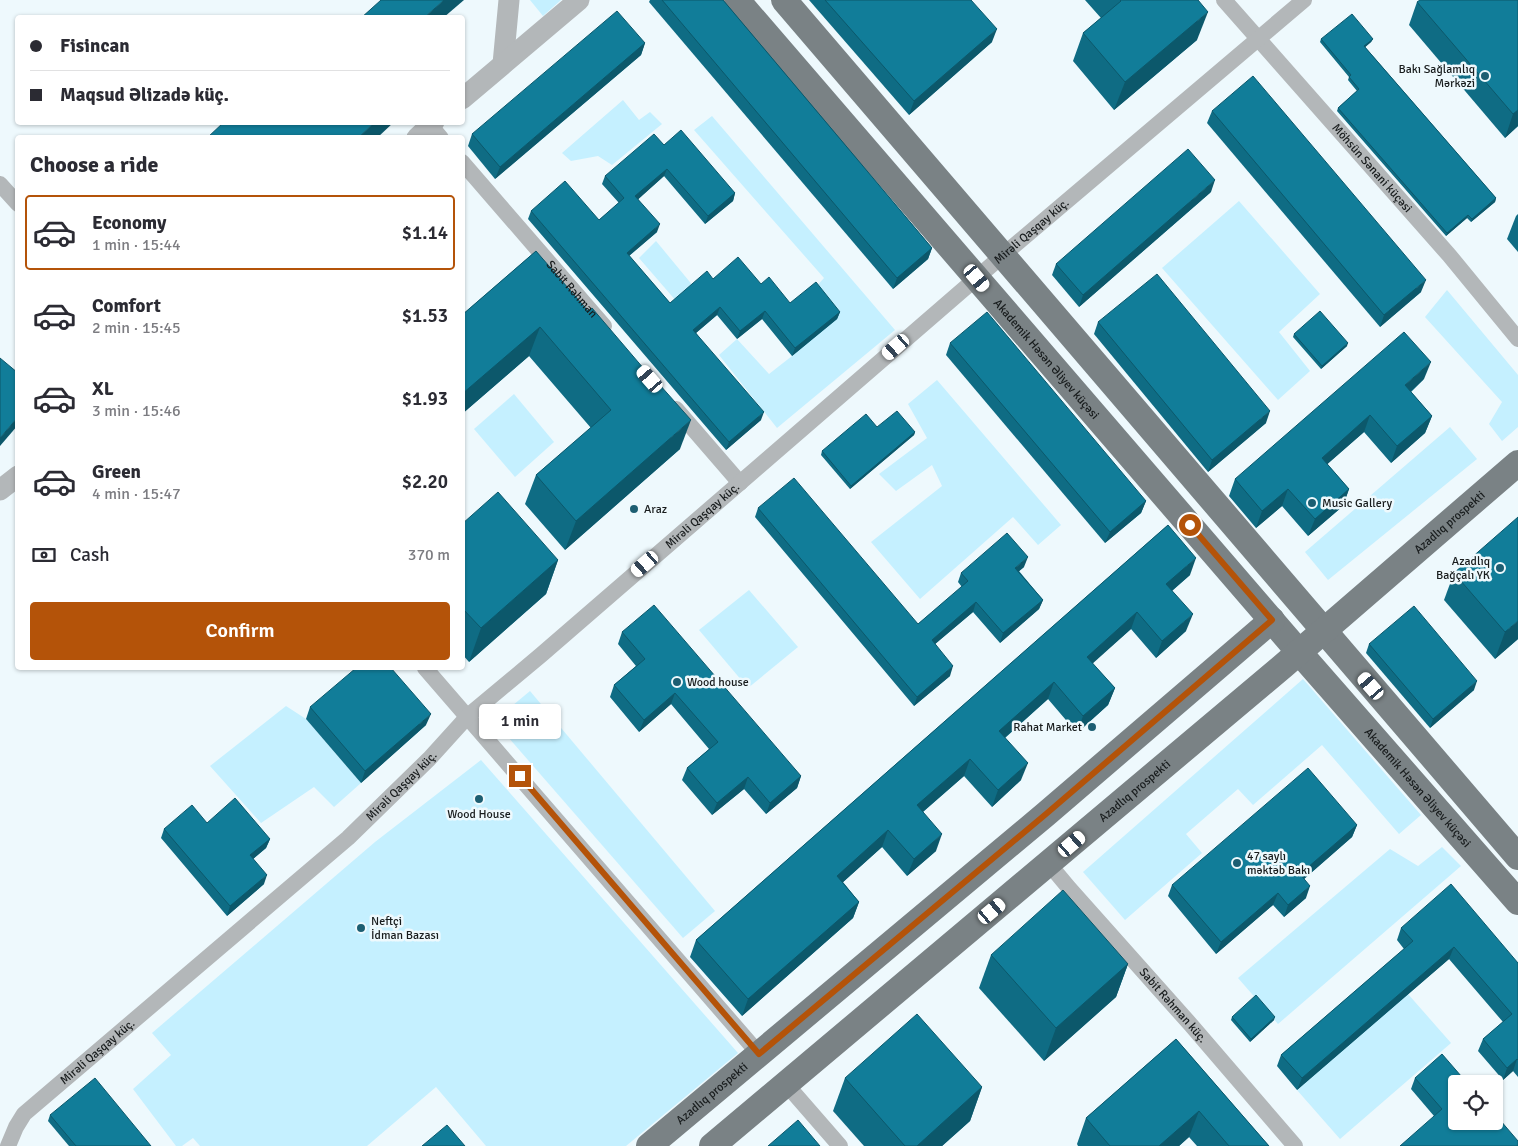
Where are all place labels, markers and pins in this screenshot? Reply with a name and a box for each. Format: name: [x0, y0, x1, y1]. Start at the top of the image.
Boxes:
place label: Bakı Sağlamlıq Mərkəzi: [1399, 62, 1475, 91]
marker: Bakı Sağlamlıq Mərkəzi: [1479, 70, 1491, 82]
place label: Music Gallery: [1322, 496, 1392, 511]
marker: Music Gallery: [1306, 497, 1318, 509]
place label: Araz: [644, 502, 667, 517]
marker: Araz: [628, 503, 640, 515]
place label: Azadlıq Bağçalı YK: [1436, 554, 1490, 583]
marker: Azadlıq Bağçalı YK: [1494, 562, 1506, 574]
place label: Wood house: [687, 675, 749, 690]
marker: Wood house: [671, 676, 683, 688]
place label: Rahat Market: [1013, 720, 1082, 735]
marker: Rahat Market: [1086, 721, 1098, 733]
marker: Wood House: [473, 793, 485, 805]
place label: Wood House: [447, 807, 511, 822]
place label: 47 saylı məktəb Bakı: [1247, 849, 1310, 878]
marker: 47 saylı məktəb Bakı: [1231, 857, 1243, 869]
place label: Neftçi İdman Bazası: [371, 914, 439, 943]
marker: Neftçi İdman Bazası: [355, 922, 367, 934]

